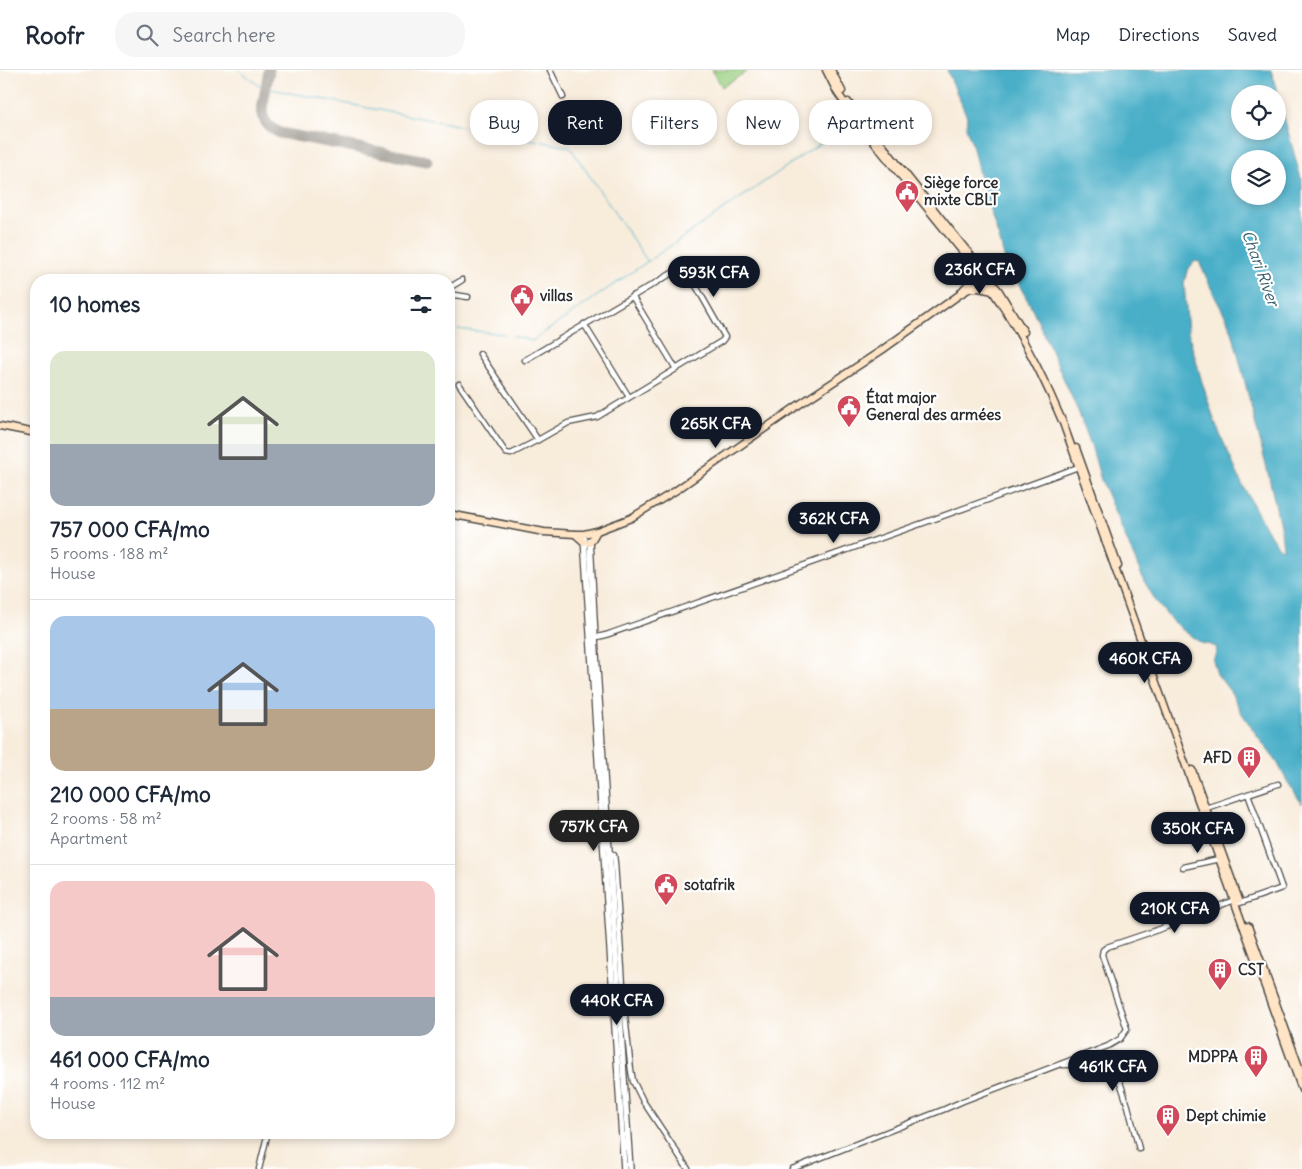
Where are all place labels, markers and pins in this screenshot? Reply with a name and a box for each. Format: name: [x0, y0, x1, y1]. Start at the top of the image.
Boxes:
place label: Siège force mixte CBLT: [924, 173, 999, 209]
public building icon: Siège force mixte CBLT: [894, 179, 920, 213]
pin: 236K CFA: [928, 252, 1032, 295]
pin: 593K CFA: [662, 256, 766, 298]
public building icon: villas: [509, 283, 535, 317]
place label: villas: [540, 286, 573, 305]
place label: État major General des armées: [866, 387, 1001, 424]
public building icon: État major General des armées: [836, 394, 862, 428]
pin: 265K CFA: [664, 406, 768, 449]
pin: 362K CFA: [782, 502, 886, 544]
pin: 460K CFA: [1093, 642, 1197, 684]
building icon: AFD: [1236, 745, 1262, 779]
place label: AFD: [1203, 748, 1232, 767]
pin: 757K CFA: [542, 810, 646, 852]
pin: 350K CFA: [1146, 812, 1250, 854]
public building icon: sotafrik: [653, 872, 679, 906]
place label: sotafrik: [684, 875, 735, 894]
pin: 210K CFA: [1123, 892, 1227, 934]
building icon: CST: [1207, 957, 1233, 991]
place label: CST: [1238, 960, 1264, 979]
pin: 440K CFA: [565, 984, 669, 1026]
building icon: MDPPA: [1243, 1044, 1269, 1078]
place label: MDPPA: [1188, 1047, 1238, 1066]
pin: 461K CFA: [1061, 1050, 1165, 1092]
building icon: Dept chimie: [1155, 1103, 1181, 1137]
place label: Dept chimie: [1186, 1106, 1266, 1126]

